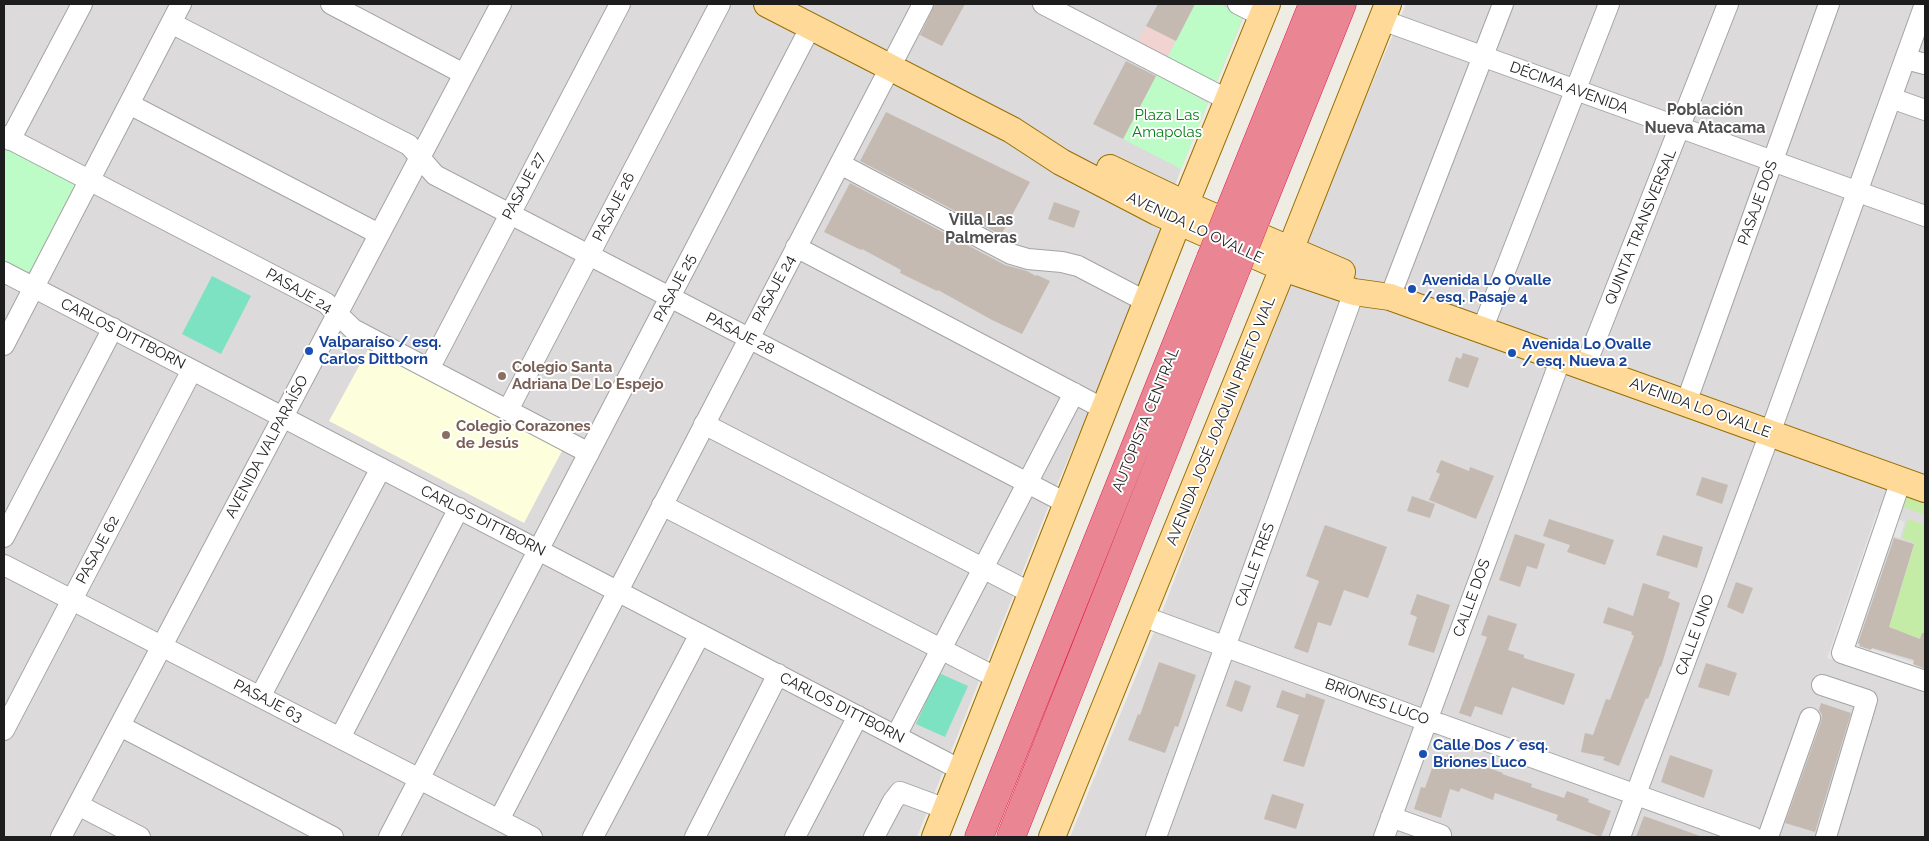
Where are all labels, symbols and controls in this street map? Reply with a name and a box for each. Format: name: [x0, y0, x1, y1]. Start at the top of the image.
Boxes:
street label: DÉCIMA AVENIDA: [1507, 58, 1631, 118]
district label: Población Nueva Atacama: [1645, 100, 1765, 138]
park label: Plaza Las Amapolas: [1132, 106, 1202, 141]
street label: QUINTA TRANSVERSAL: [1602, 147, 1680, 307]
street label: PASAJE 27: [499, 149, 549, 223]
street label: PASAJE DOS: [1734, 158, 1782, 248]
street label: PASAJE 26: [589, 170, 639, 244]
street label: AVENIDA LO OVALLE: [1124, 188, 1266, 268]
district label: Villa Las Palmeras: [945, 210, 1017, 248]
street label: PASAJE 25: [650, 251, 700, 325]
street label: PASAJE 24: [749, 252, 799, 326]
street label: PASAJE 24: [263, 265, 335, 317]
place label: Avenida Lo Ovalle / esq. Pasaje 4: [1422, 271, 1551, 306]
marker: Avenida Lo Ovalle / esq. Pasaje 4: [1406, 283, 1418, 295]
street label: AVENIDA JOSÉ JOAQUÍN PRIETO VIAL: [1163, 294, 1279, 548]
street label: CARLOS DITTBORN: [57, 295, 189, 373]
street label: PASAJE 28: [703, 309, 777, 359]
place label: Valparaíso / esq. Carlos Dittborn: [319, 333, 441, 368]
place label: Avenida Lo Ovalle / esq. Nueva 2: [1522, 335, 1651, 370]
marker: Valparaíso / esq. Carlos Dittborn: [303, 345, 315, 357]
street label: AUTOPISTA CENTRAL: [1109, 345, 1183, 495]
marker: Avenida Lo Ovalle / esq. Nueva 2: [1506, 347, 1518, 359]
place label: Colegio Santa Adriana De Lo Espejo: [512, 358, 664, 393]
marker: Colegio Santa Adriana De Lo Espejo: [496, 370, 508, 382]
street label: AVENIDA VALPARAÍSO: [222, 373, 312, 521]
street label: AVENIDA LO OVALLE: [1627, 374, 1773, 442]
place label: Colegio Corazones de Jesús: [456, 417, 591, 452]
marker: Colegio Corazones de Jesús: [440, 429, 452, 441]
street label: CARLOS DITTBORN: [417, 482, 549, 560]
street label: PASAJE 62: [73, 513, 123, 587]
street label: CALLE TRES: [1232, 521, 1278, 609]
street label: CALLE DOS: [1450, 556, 1494, 640]
street label: CALLE UNO: [1672, 592, 1718, 678]
street label: CARLOS DITTBORN: [776, 669, 908, 747]
street label: BRIONES LUCO: [1323, 675, 1431, 729]
street label: PASAJE 63: [231, 676, 305, 726]
place label: Calle Dos / esq. Briones Luco: [1433, 736, 1548, 771]
marker: Calle Dos / esq. Briones Luco: [1417, 748, 1429, 760]

